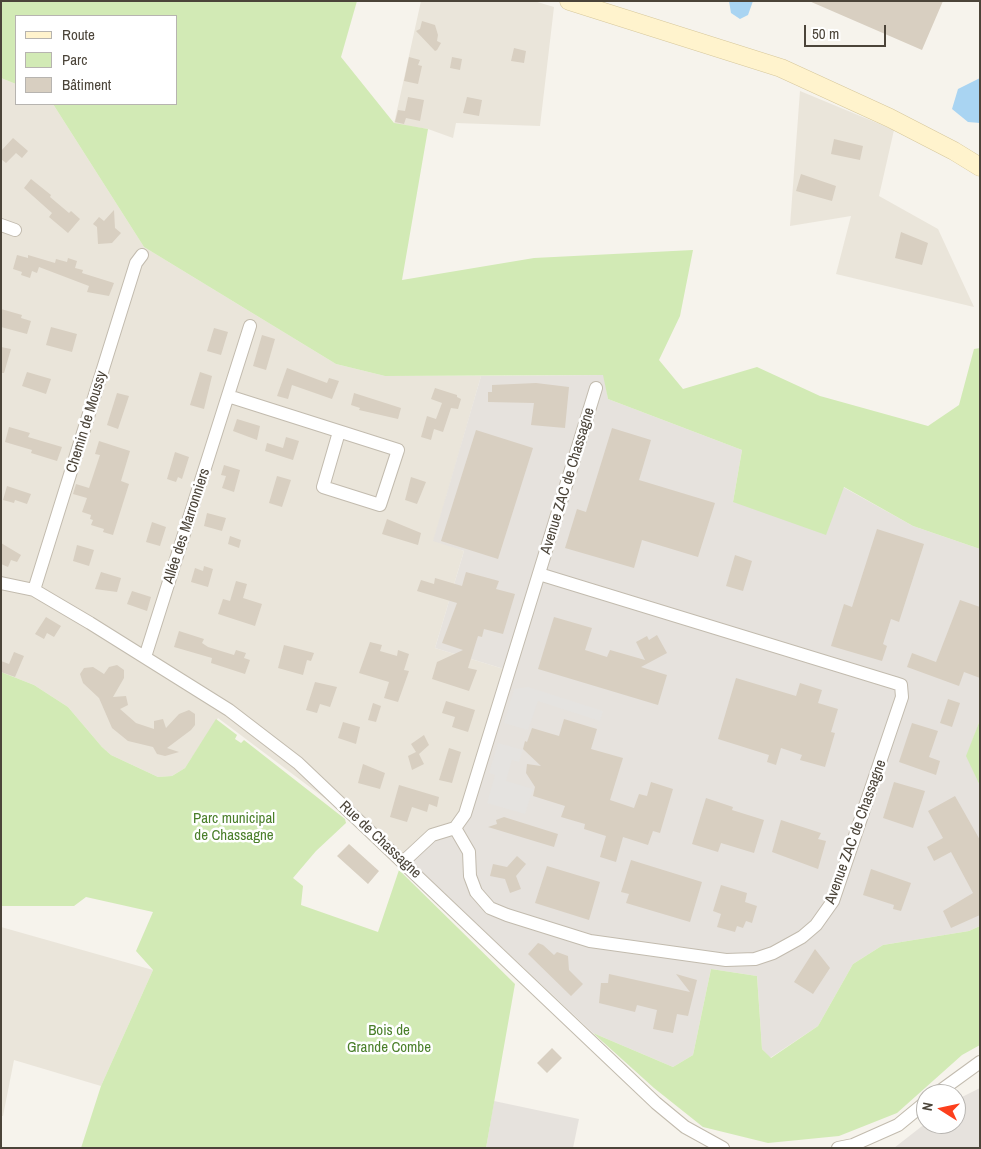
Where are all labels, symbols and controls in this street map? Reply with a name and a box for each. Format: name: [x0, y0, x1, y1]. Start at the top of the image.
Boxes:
legend: [15, 15, 178, 105]
scale bar: [806, 15, 888, 47]
text: 50 m: [812, 23, 839, 44]
text: Route: [62, 24, 95, 45]
text: Parc: [62, 49, 87, 70]
text: Bâtiment: [62, 74, 111, 95]
street label: Chemin de Moussy: [63, 369, 111, 475]
street label: Avenue ZAC de Chassagne: [537, 406, 599, 556]
street label: Allée des Marronniers: [160, 466, 214, 586]
street label: Avenue ZAC de Chassagne: [822, 757, 890, 907]
street label: Rue de Chassagne: [335, 798, 425, 882]
park label: Parc municipal de Chassagne: [193, 810, 275, 845]
park label: Bois de Grande Combe: [347, 1022, 431, 1057]
north arrow: [916, 1084, 966, 1134]
text: N: [918, 1101, 937, 1112]

